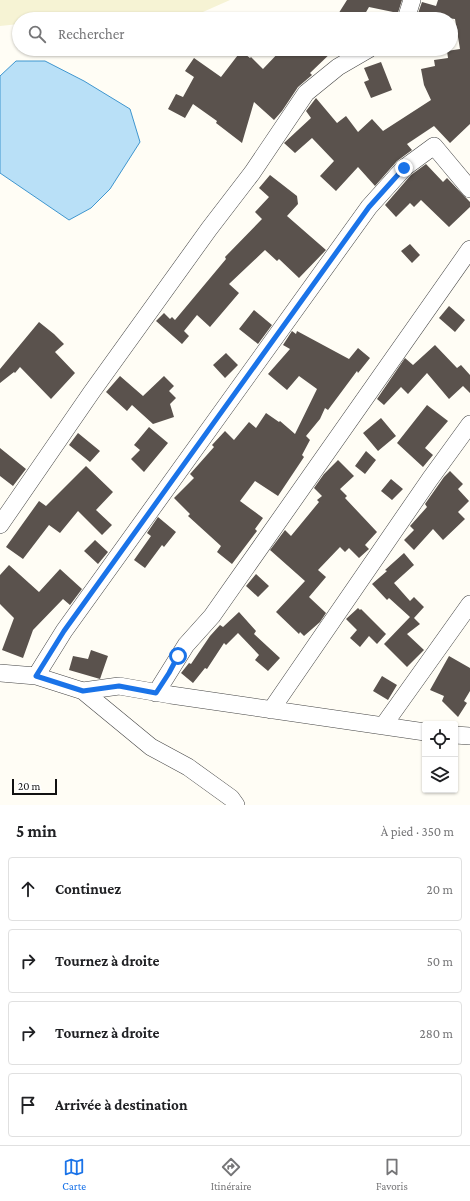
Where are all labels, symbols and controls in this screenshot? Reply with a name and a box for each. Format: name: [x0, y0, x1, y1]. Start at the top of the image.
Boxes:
search box: [12, 12, 458, 56]
icon: search: [26, 23, 48, 45]
text: Rechercher: [58, 26, 125, 42]
route end: [395, 159, 413, 177]
route start: [169, 647, 187, 665]
map controls: [422, 721, 458, 793]
button: locate: [422, 721, 458, 757]
button: layers: [422, 757, 458, 793]
scale bar: [12, 777, 57, 796]
text: 20 m: [18, 780, 40, 792]
text: 5 min: [16, 822, 57, 841]
text: À pied · 350 m: [381, 824, 454, 839]
icon: ahead: [17, 878, 39, 900]
text: Continuez: [55, 881, 121, 897]
text: 20 m: [427, 882, 453, 897]
icon: right: [17, 950, 39, 972]
text: Tournez à droite: [55, 953, 159, 969]
text: 50 m: [427, 954, 453, 969]
icon: right: [17, 1022, 39, 1044]
text: Tournez à droite: [55, 1025, 159, 1041]
text: 280 m: [420, 1026, 453, 1041]
icon: arrive: [17, 1094, 39, 1116]
text: Arrivée à destination: [55, 1097, 188, 1113]
tab: Carte: [62, 1156, 86, 1192]
tab: Itinéraire: [211, 1156, 251, 1192]
tab: Favoris: [376, 1156, 408, 1192]

